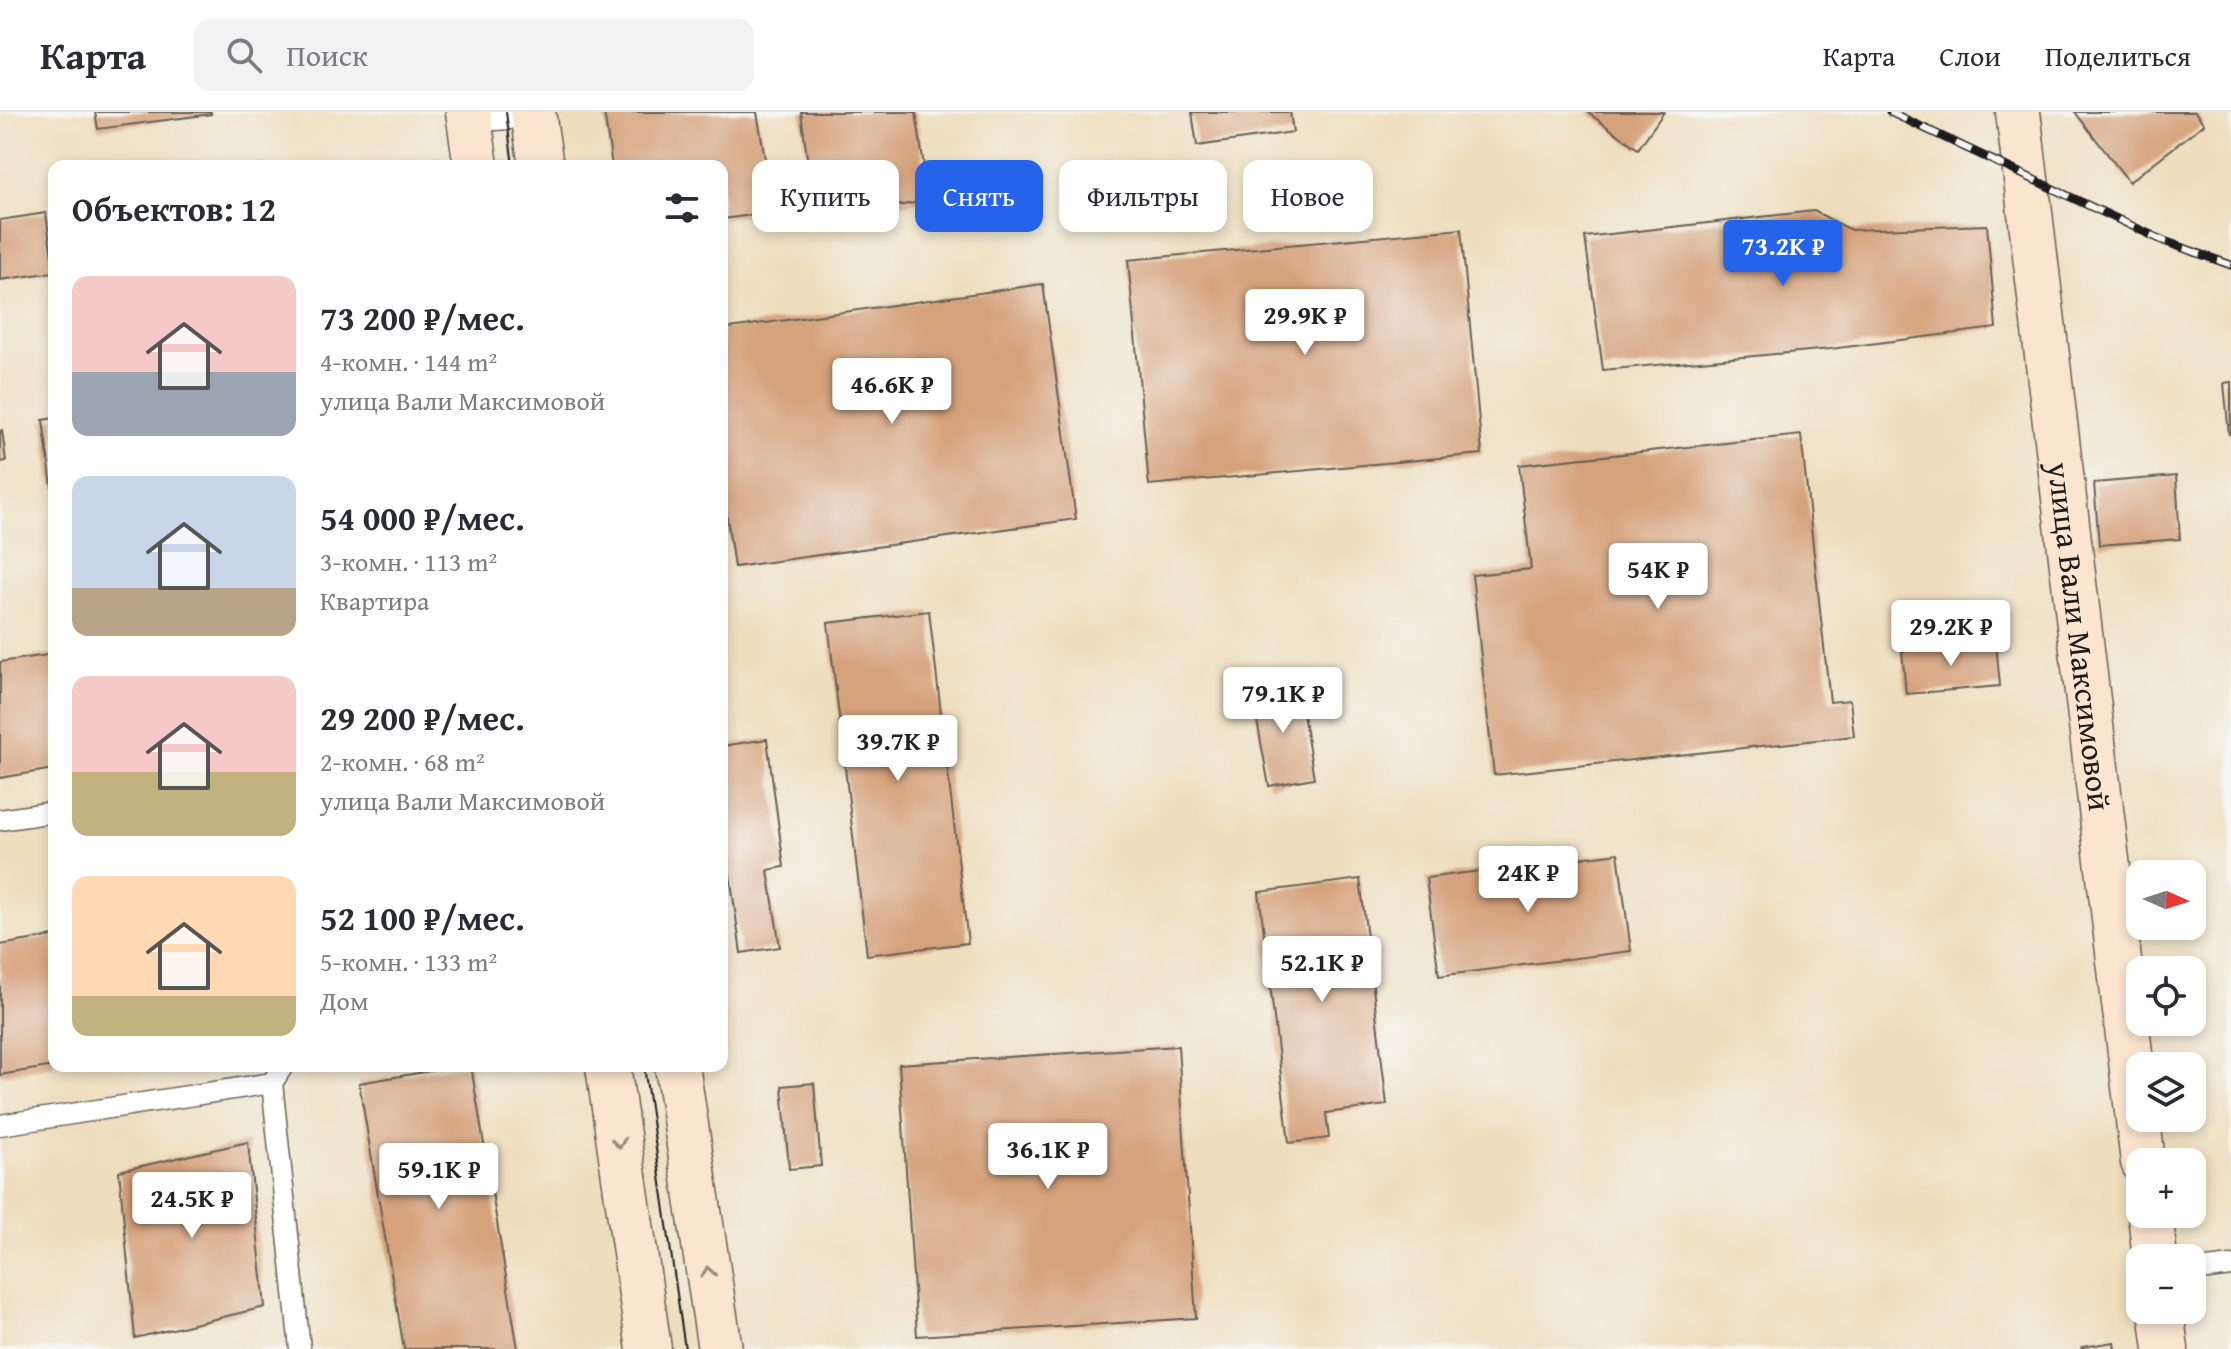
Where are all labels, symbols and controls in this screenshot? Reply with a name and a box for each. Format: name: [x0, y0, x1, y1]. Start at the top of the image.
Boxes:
search box: [194, 19, 754, 91]
text: Карта: [40, 27, 146, 83]
icon: search: [222, 33, 266, 77]
text: Поиск: [286, 33, 368, 77]
text: Карта: [1823, 35, 1895, 76]
text: Слои: [1939, 35, 2001, 76]
text: Поделиться: [2045, 35, 2191, 76]
chip: Купить: [752, 160, 899, 232]
chip: Снять: [915, 160, 1043, 232]
chip: Фильтры: [1059, 160, 1227, 232]
chip: Новое: [1243, 160, 1373, 232]
text: Объектов: 12: [72, 184, 276, 233]
icon: filters: [660, 186, 704, 230]
pin: 73.2K ₽: [1709, 220, 1857, 288]
text: 73.2K ₽: [1741, 226, 1825, 265]
pin: 29.9K ₽: [1231, 289, 1379, 357]
text: 73 200 ₽/мес.: [320, 293, 525, 342]
text: 29.9K ₽: [1263, 295, 1347, 334]
icon: home: [136, 308, 232, 404]
text: 4-комн. · 144 m²: [320, 342, 497, 381]
pin: 46.6K ₽: [818, 358, 966, 426]
text: 46.6K ₽: [850, 364, 934, 403]
text: улица Вали Максимовой: [320, 381, 605, 420]
street label: улица Вали Максимовой: [2036, 458, 2124, 813]
text: 54 000 ₽/мес.: [320, 493, 525, 542]
icon: home: [136, 508, 232, 604]
text: 3-комн. · 113 m²: [320, 542, 497, 581]
pin: 54K ₽: [1602, 543, 1714, 611]
text: 54K ₽: [1627, 549, 1689, 588]
text: Квартира: [320, 581, 429, 620]
pin: 29.2K ₽: [1877, 600, 2025, 668]
text: 29.2K ₽: [1909, 606, 1993, 645]
pin: 79.1K ₽: [1209, 667, 1357, 735]
text: 79.1K ₽: [1241, 673, 1325, 712]
text: 29 200 ₽/мес.: [320, 693, 525, 742]
icon: home: [136, 708, 232, 804]
pin: 39.7K ₽: [824, 715, 972, 783]
text: 39.7K ₽: [856, 721, 940, 760]
text: 2-комн. · 68 m²: [320, 742, 485, 781]
text: улица Вали Максимовой: [320, 781, 605, 820]
pin: 24K ₽: [1472, 846, 1584, 914]
text: 24K ₽: [1497, 852, 1559, 891]
north arrow: [2126, 860, 2206, 940]
map controls: [2126, 860, 2206, 1324]
text: 52 100 ₽/мес.: [320, 893, 525, 942]
icon: home: [136, 908, 232, 1004]
pin: 52.1K ₽: [1248, 936, 1396, 1004]
text: 5-комн. · 133 m²: [320, 942, 497, 981]
text: 52.1K ₽: [1280, 942, 1364, 981]
button: locate: [2126, 956, 2206, 1036]
text: Дом: [320, 981, 368, 1020]
button: layers: [2126, 1052, 2206, 1132]
pin: 36.1K ₽: [974, 1123, 1122, 1191]
text: 36.1K ₽: [1006, 1129, 1090, 1168]
one-way arrow: [610, 1136, 627, 1150]
pin: 59.1K ₽: [365, 1143, 513, 1211]
button: +: [2126, 1148, 2206, 1228]
text: 59.1K ₽: [397, 1149, 481, 1188]
pin: 24.5K ₽: [118, 1172, 266, 1240]
text: 24.5K ₽: [150, 1178, 234, 1217]
button: −: [2126, 1244, 2206, 1324]
one-way arrow: [700, 1265, 717, 1279]

